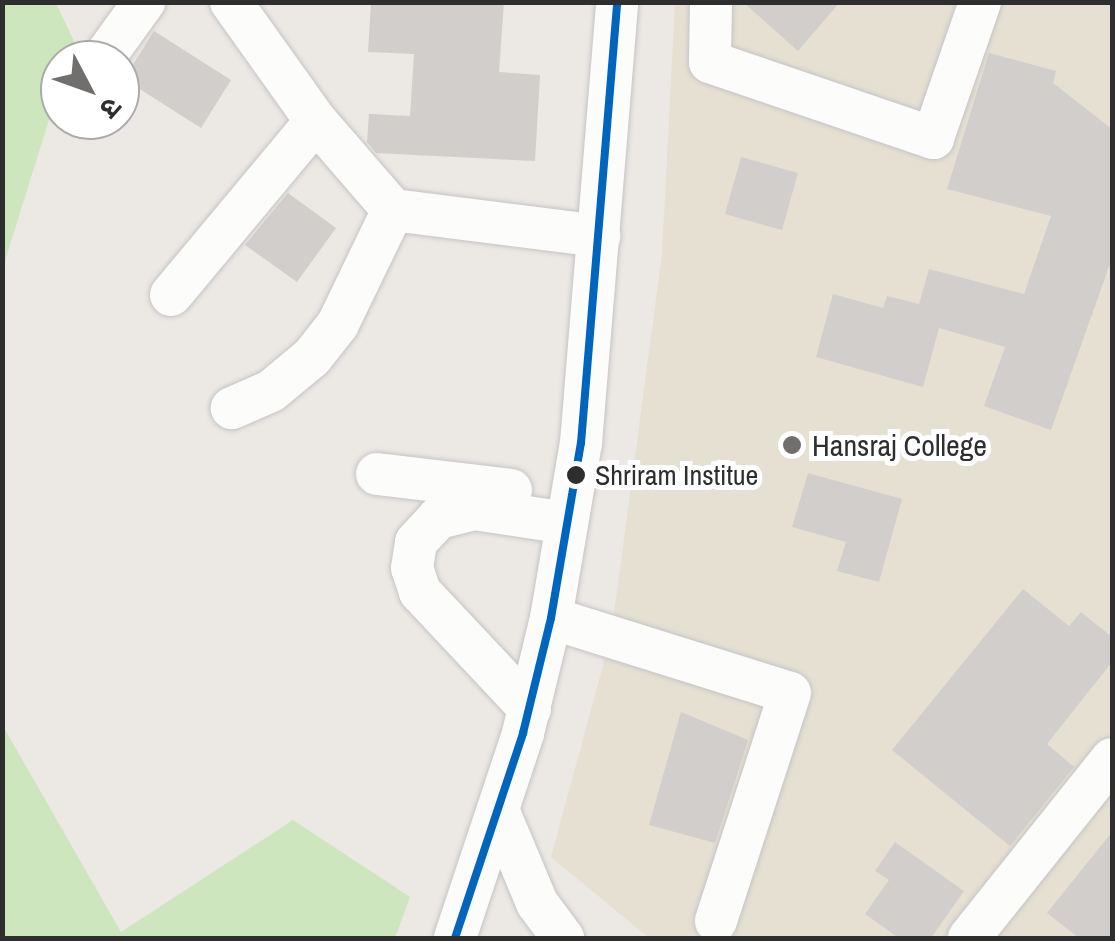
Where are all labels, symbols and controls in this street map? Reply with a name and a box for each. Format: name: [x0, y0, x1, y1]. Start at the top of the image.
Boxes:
north arrow: [40, 40, 140, 140]
text: उ: [91, 90, 131, 127]
place label: Hansraj College: [812, 427, 987, 463]
marker: Hansraj College: [781, 434, 803, 456]
place label: Shriram Institue: [595, 458, 758, 492]
marker: Shriram Institue: [566, 465, 586, 485]

